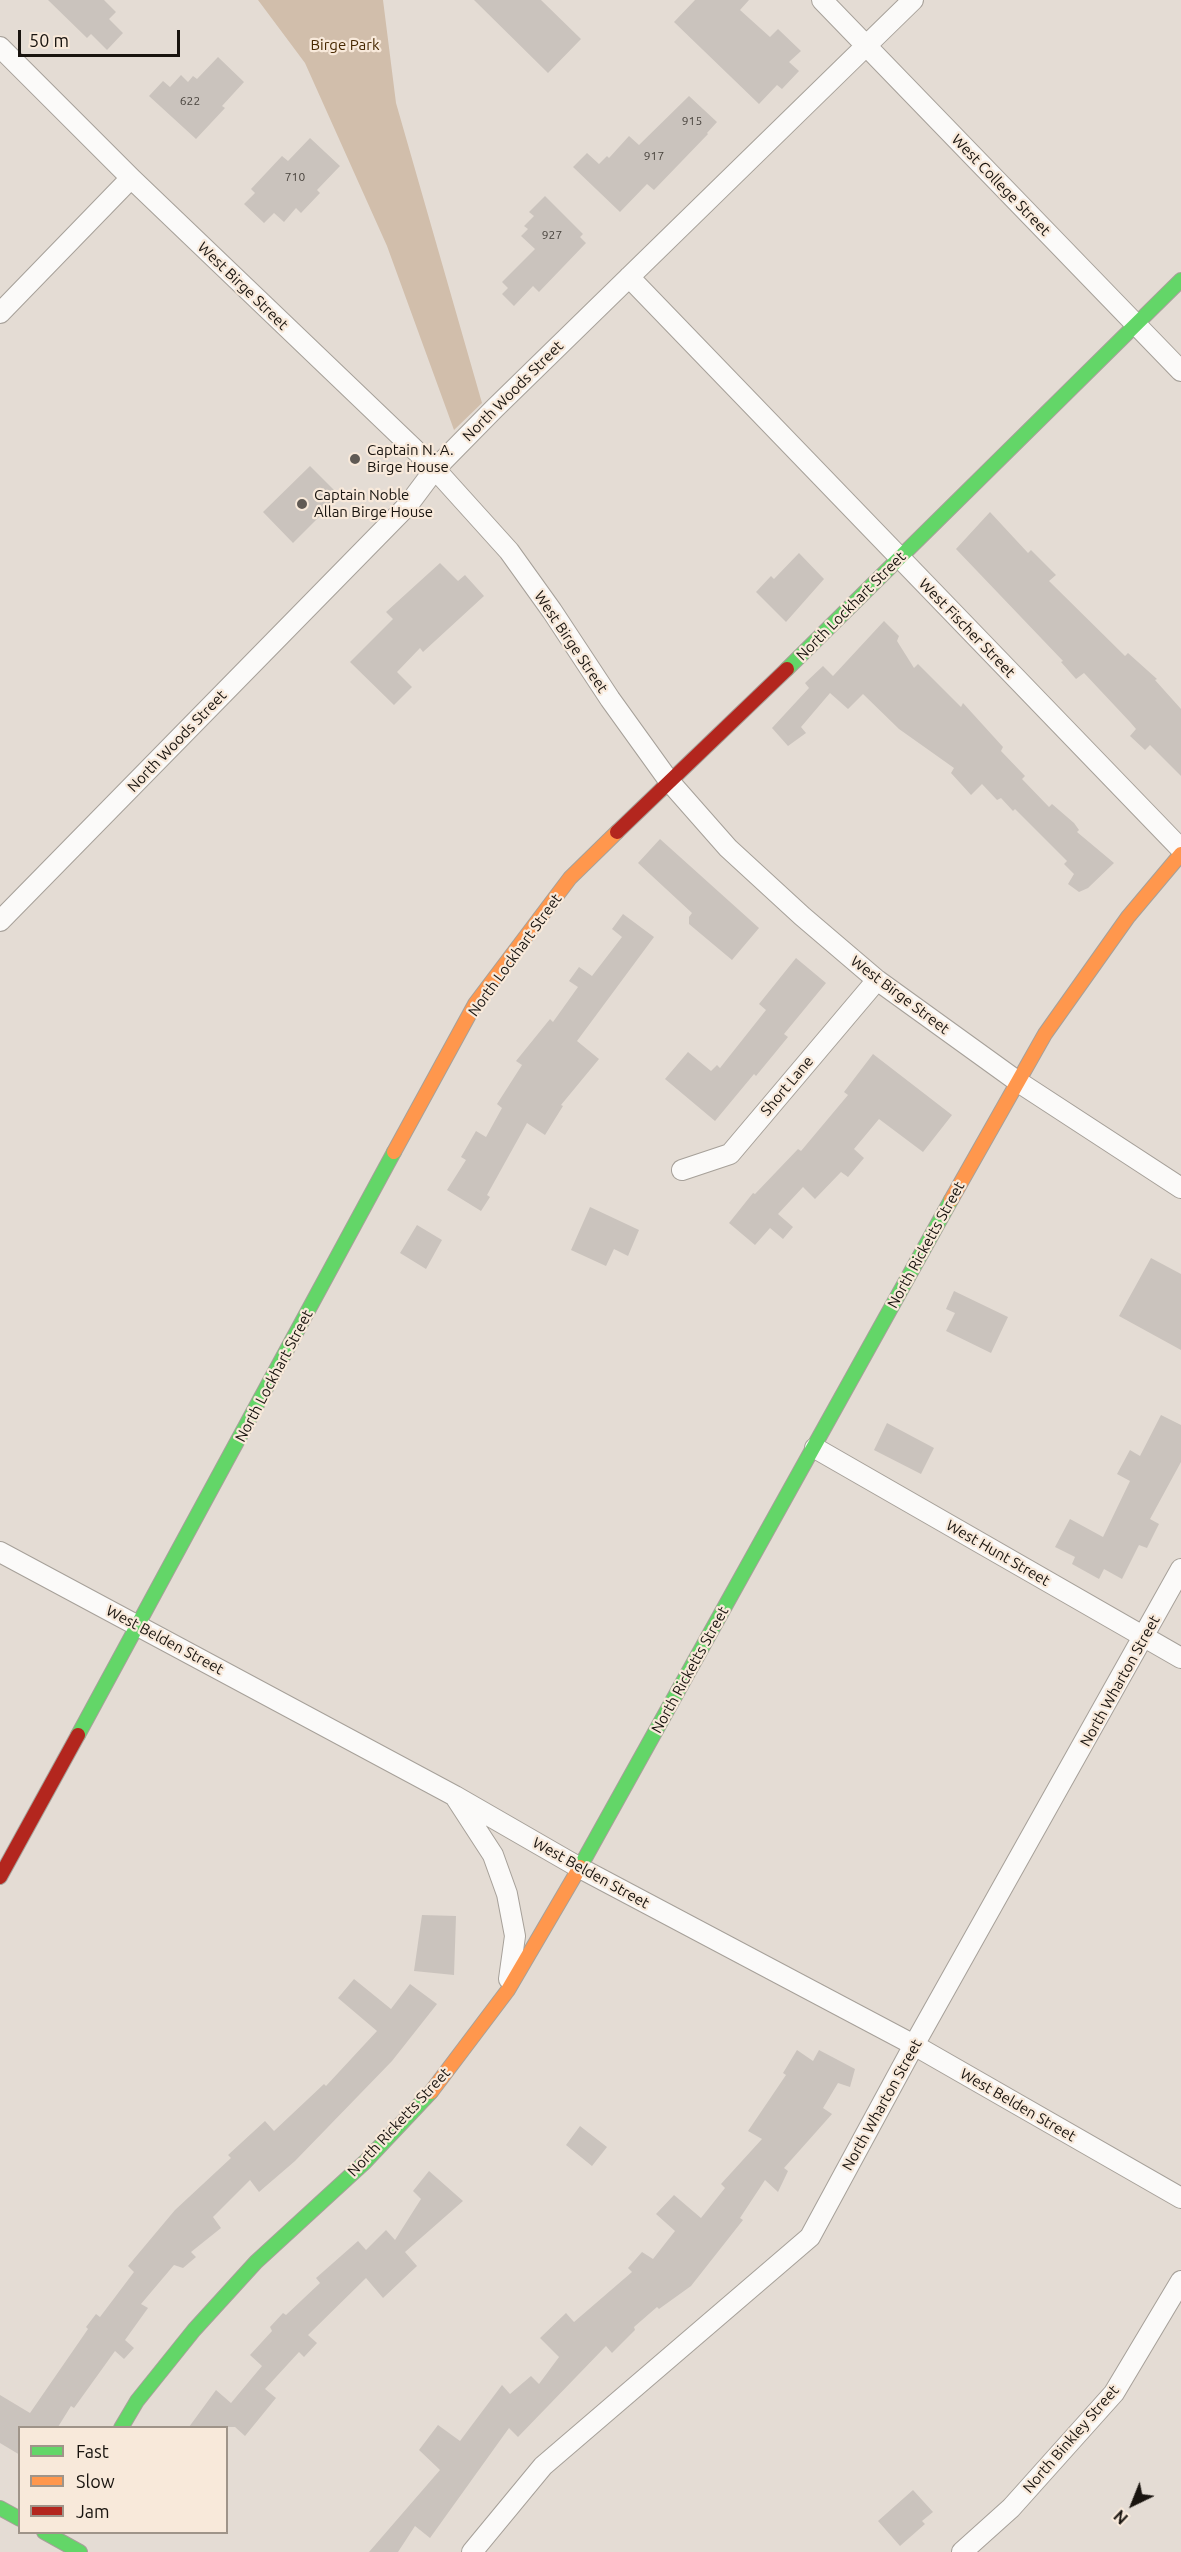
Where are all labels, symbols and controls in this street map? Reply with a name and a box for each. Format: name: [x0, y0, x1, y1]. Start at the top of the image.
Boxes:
scale bar: [21, 18, 183, 56]
text: 50 m: [29, 30, 69, 50]
park label: Birge Park: [311, 36, 379, 54]
house number: 622: [180, 94, 200, 108]
house number: 915: [682, 114, 702, 128]
street label: West College Street: [948, 131, 1054, 239]
house number: 917: [644, 149, 664, 163]
house number: 710: [285, 170, 305, 184]
house number: 927: [542, 228, 562, 242]
street label: West Birge Street: [194, 238, 292, 334]
street label: North Woods Street: [459, 337, 567, 445]
place label: Captain N. A. Birge House: [367, 441, 454, 476]
marker: Captain N. A. Birge House: [348, 452, 362, 466]
place label: Captain Noble Allan Birge House: [314, 486, 433, 521]
marker: Captain Noble Allan Birge House: [295, 497, 309, 511]
street label: North Lockhart Street: [793, 548, 909, 664]
street label: West Fischer Street: [915, 575, 1019, 681]
street label: West Birge Street: [530, 588, 612, 696]
street label: North Woods Street: [124, 686, 230, 796]
street label: North Lockhart Street: [464, 890, 566, 1020]
street label: West Birge Street: [847, 952, 953, 1038]
street label: Short Lane: [757, 1052, 817, 1120]
street label: North Ricketts Street: [884, 1178, 968, 1312]
street label: North Lockhart Street: [232, 1307, 316, 1445]
street label: West Hunt Street: [943, 1516, 1053, 1590]
street label: West Belden Street: [103, 1601, 227, 1679]
street label: North Ricketts Street: [648, 1603, 732, 1737]
street label: North Wharton Street: [1076, 1612, 1164, 1750]
street label: West Belden Street: [530, 1834, 652, 1912]
street label: North Wharton Street: [838, 2036, 926, 2174]
street label: North Ricketts Street: [344, 2064, 454, 2180]
street label: West Belden Street: [957, 2065, 1079, 2145]
street label: North Binkley Street: [1019, 2381, 1123, 2497]
legend: [18, 2426, 228, 2534]
text: Fast: [76, 2441, 109, 2461]
text: Slow: [76, 2471, 115, 2491]
north arrow: [1103, 2474, 1163, 2534]
text: Jam: [76, 2501, 110, 2521]
text: N: [1110, 2507, 1131, 2528]

